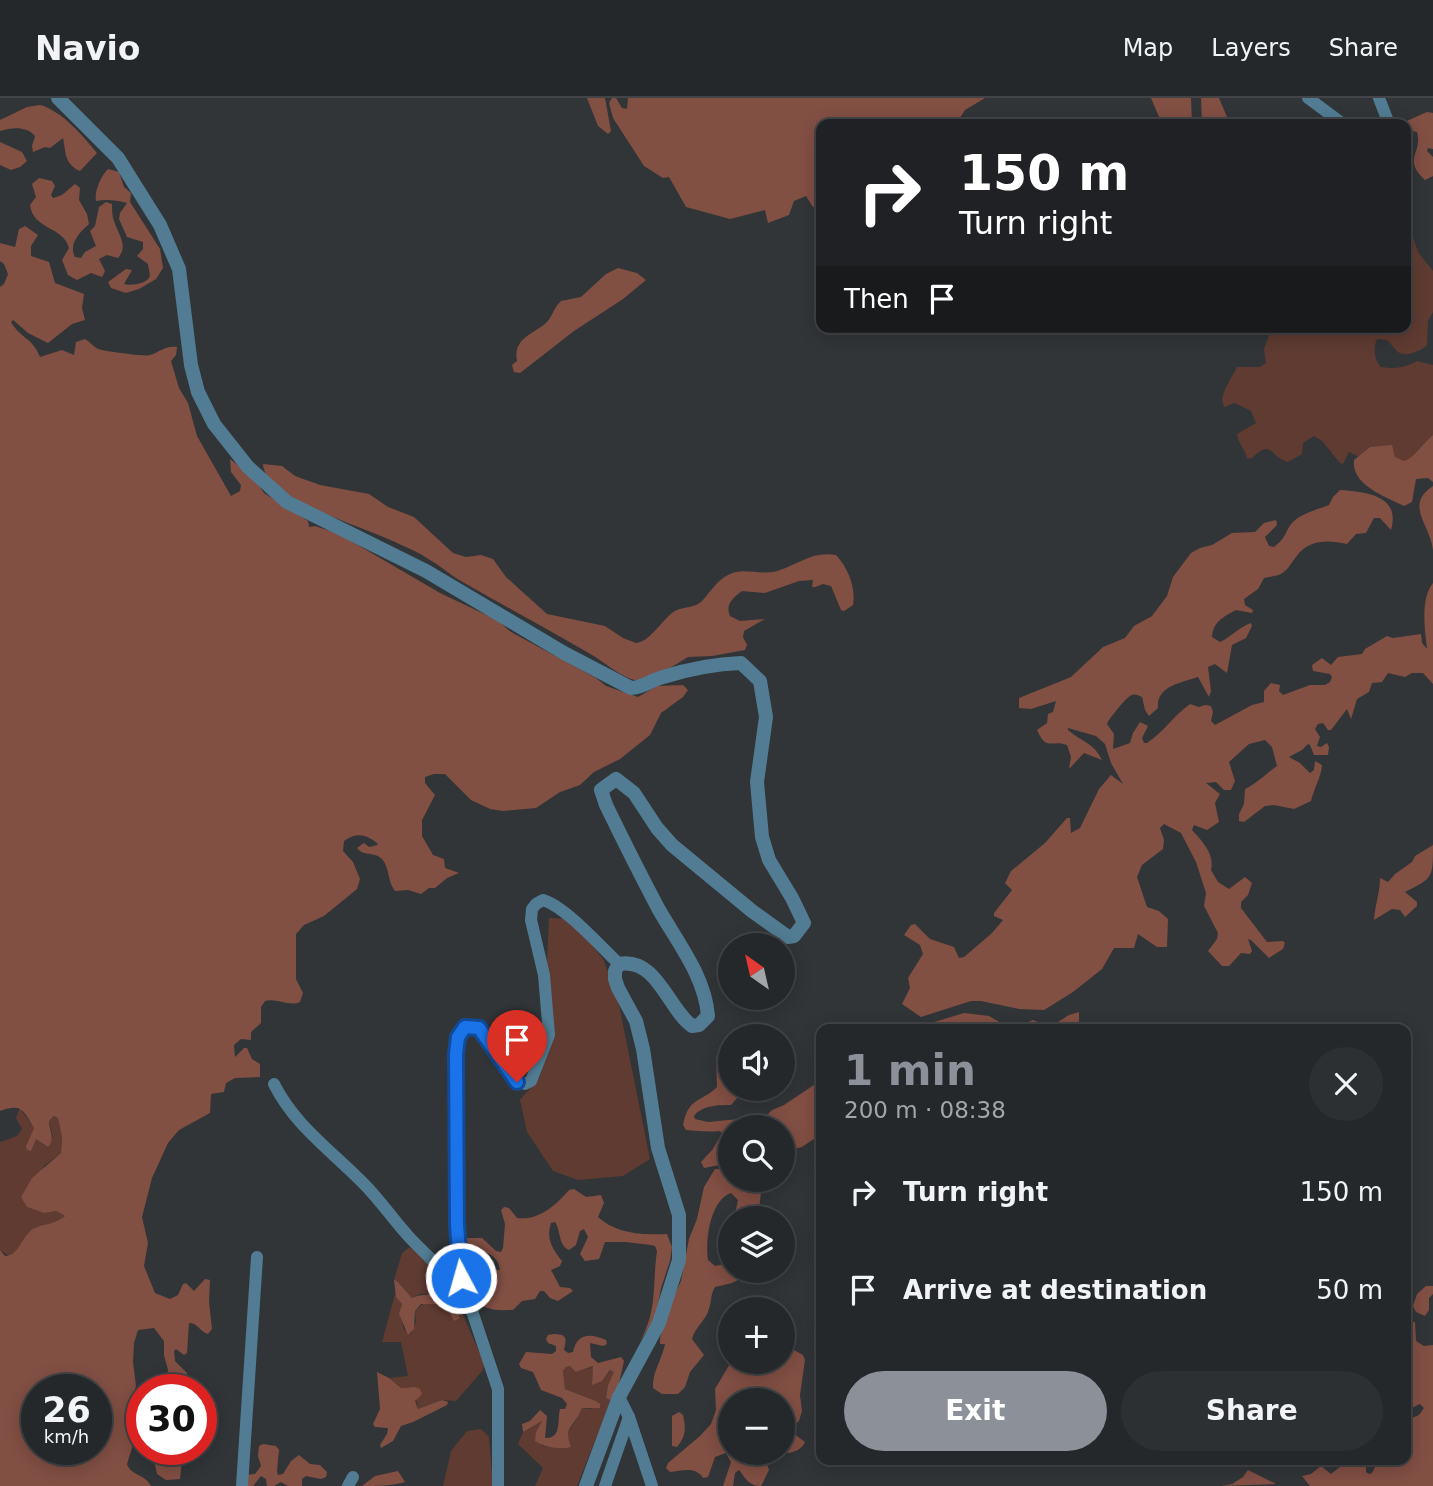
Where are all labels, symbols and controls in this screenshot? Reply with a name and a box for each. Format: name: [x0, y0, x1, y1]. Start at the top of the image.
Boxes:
text: Navio: [35, 29, 140, 68]
text: Map: [1123, 34, 1173, 62]
text: Layers: [1211, 34, 1291, 62]
text: Share: [1329, 34, 1398, 62]
text: 150 m: [959, 145, 1129, 202]
icon: right: [844, 147, 935, 238]
text: Turn right: [959, 204, 1112, 242]
icon: arrive: [923, 280, 961, 318]
text: Then: [844, 284, 909, 314]
north arrow: [718, 933, 794, 1010]
map controls: [718, 933, 795, 1465]
pin: [487, 1010, 547, 1082]
icon: arrive: [498, 1021, 536, 1059]
button: sound: [718, 1024, 795, 1101]
text: 1 min: [844, 1046, 976, 1095]
button: close: [1309, 1047, 1383, 1121]
text: 200 m · 08:38: [844, 1097, 1006, 1123]
button: search: [718, 1115, 795, 1192]
icon: right: [844, 1173, 882, 1211]
text: Turn right: [903, 1177, 1048, 1207]
text: 150 m: [1300, 1177, 1383, 1207]
button: layers: [718, 1206, 795, 1283]
position arrow: [424, 1241, 498, 1315]
icon: arrive: [844, 1271, 882, 1309]
text: Arrive at destination: [903, 1275, 1207, 1305]
text: 50 m: [1316, 1275, 1383, 1305]
button: +: [718, 1297, 795, 1374]
button: Exit: [844, 1371, 1107, 1451]
button: Share: [1121, 1371, 1383, 1451]
speed limit sign: 30: [126, 1374, 217, 1465]
button: −: [718, 1388, 795, 1465]
text: 26: [42, 1390, 91, 1430]
text: km/h: [44, 1426, 89, 1447]

